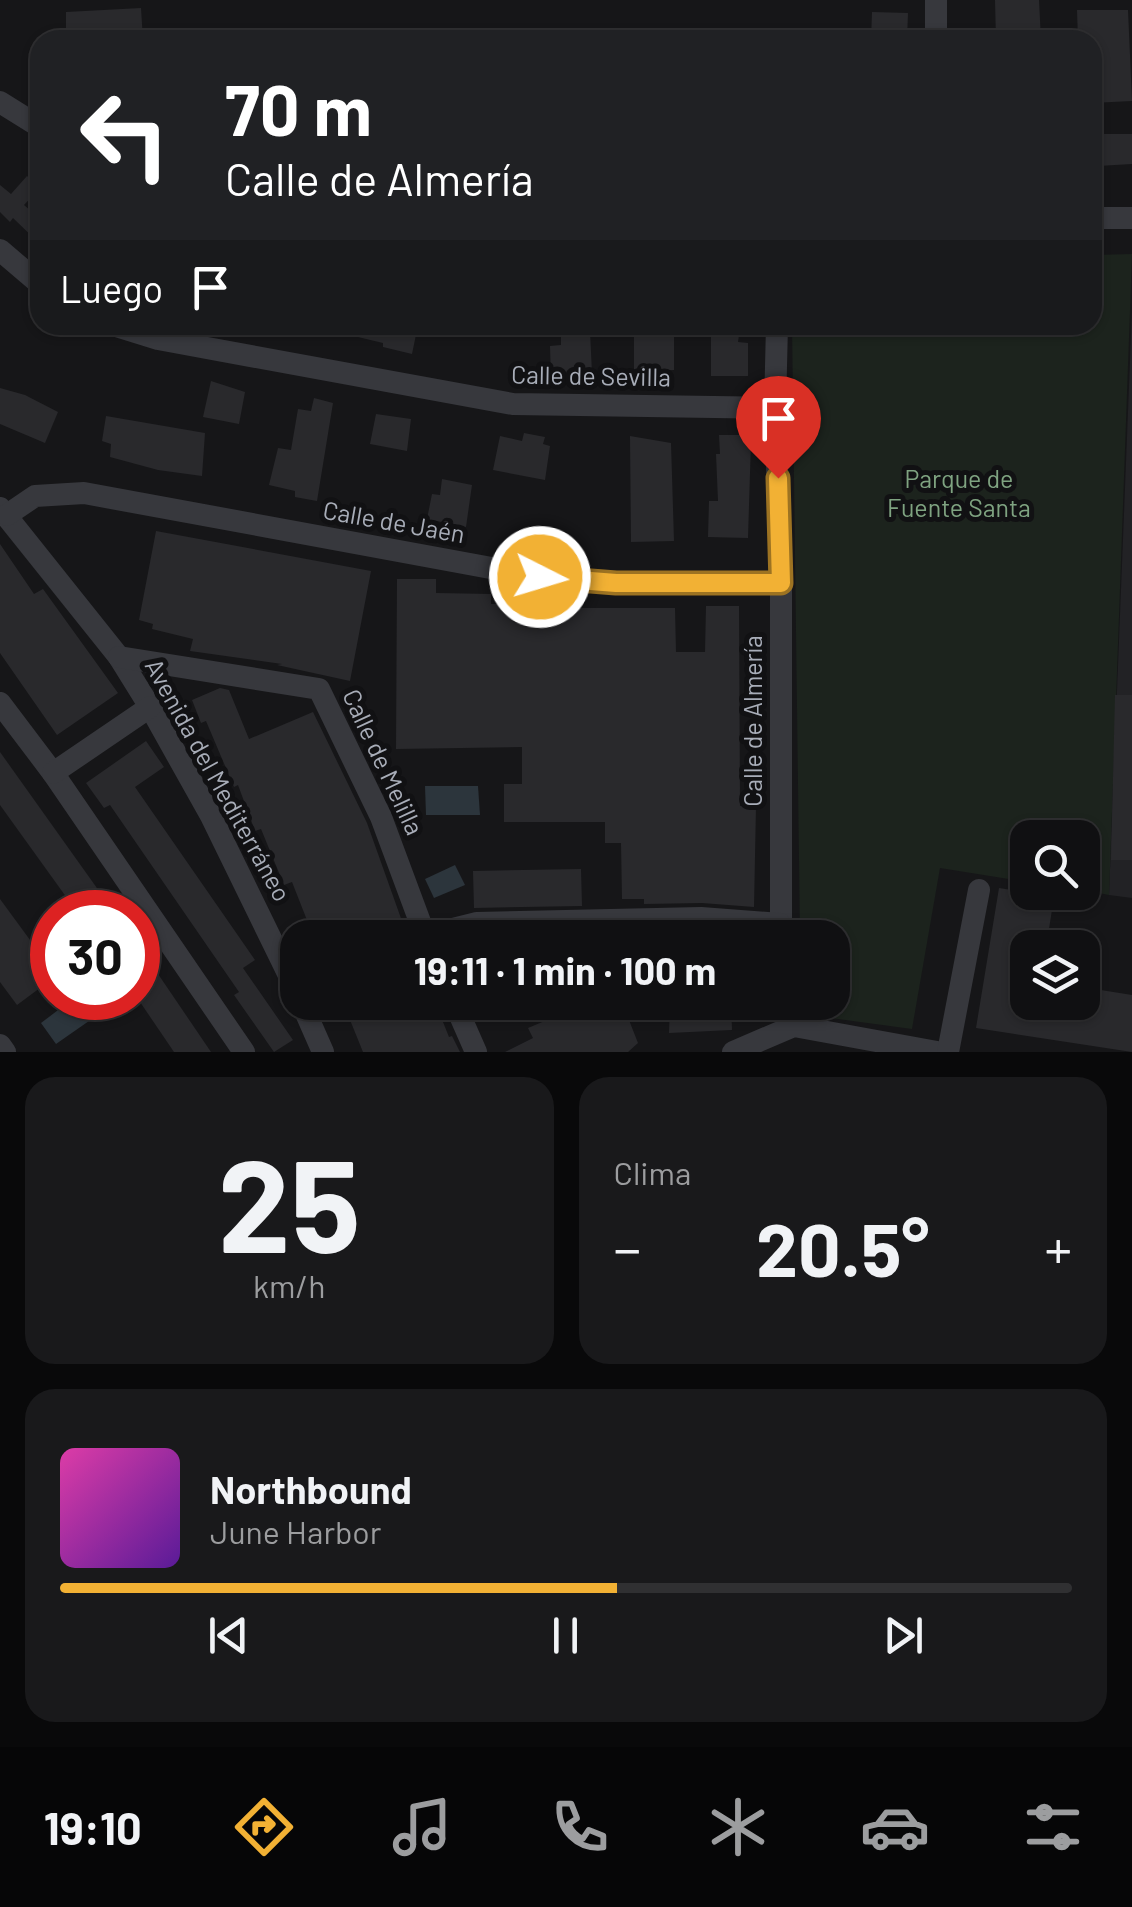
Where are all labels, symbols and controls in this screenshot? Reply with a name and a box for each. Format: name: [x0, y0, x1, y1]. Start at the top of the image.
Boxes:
text: 70 m: [225, 66, 372, 150]
icon: left: [60, 70, 190, 200]
text: Calle de Almería: [225, 151, 534, 205]
icon: arrive: [183, 260, 238, 315]
text: Luego: [60, 265, 163, 311]
street label: Calle de Sevilla: [511, 359, 671, 391]
pin: [736, 376, 821, 479]
icon: arrive: [751, 391, 806, 446]
park label: Parque de Fuente Santa: [887, 463, 1031, 522]
street label: Calle de Jaén: [321, 494, 467, 548]
position arrow: [488, 525, 592, 629]
street label: Calle de Almería: [737, 635, 767, 807]
street label: Avenida del Mediterráneo: [140, 653, 298, 906]
street label: Calle de Melilla: [337, 684, 431, 839]
map controls: [1010, 820, 1100, 1020]
button: search: [1010, 820, 1100, 910]
speed limit sign: 30: [30, 890, 160, 1020]
button: layers: [1010, 930, 1100, 1020]
text: 19:11 · 1 min · 100 m: [414, 947, 716, 993]
text: 25: [218, 1123, 361, 1279]
text: Clima: [614, 1153, 691, 1191]
text: 20.5°: [756, 1202, 930, 1292]
text: −: [614, 1214, 641, 1280]
text: +: [1044, 1214, 1072, 1280]
text: km/h: [253, 1266, 325, 1304]
text: Northbound: [210, 1466, 412, 1512]
text: June Harbor: [210, 1512, 381, 1550]
icon: previous: [201, 1608, 256, 1663]
icon: pause: [538, 1608, 593, 1663]
icon: next: [876, 1608, 931, 1663]
icon: directions: [229, 1792, 299, 1862]
icon: music: [387, 1792, 457, 1862]
icon: phone: [545, 1792, 615, 1862]
icon: climate: [703, 1792, 773, 1862]
icon: car: [860, 1792, 930, 1862]
icon: filters: [1018, 1792, 1088, 1862]
text: 19:10: [44, 1800, 142, 1854]

